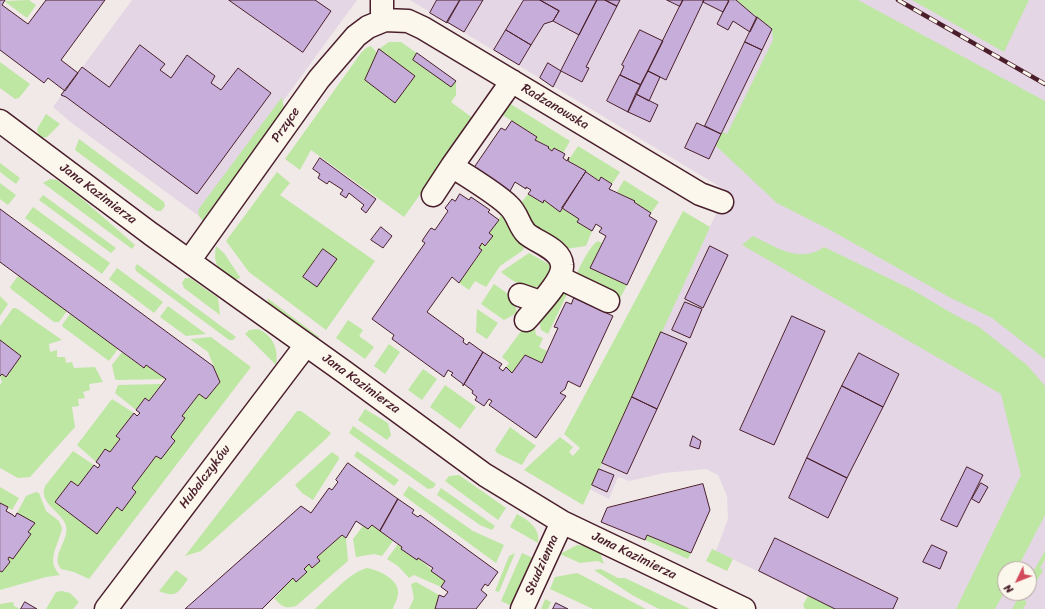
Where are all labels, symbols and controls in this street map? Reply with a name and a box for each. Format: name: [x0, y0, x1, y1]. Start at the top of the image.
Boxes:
street label: Radzanowska: [518, 81, 592, 133]
street label: Przyce: [268, 104, 304, 146]
street label: Jana Kazimierza: [57, 160, 139, 228]
street label: Jana Kazimierza: [319, 351, 403, 417]
street label: Hubalczyków: [176, 442, 234, 512]
street label: Jana Kazimierza: [589, 529, 679, 583]
street label: Studzienna: [522, 532, 562, 598]
north arrow: [997, 561, 1037, 601]
text: N: [999, 580, 1018, 598]

